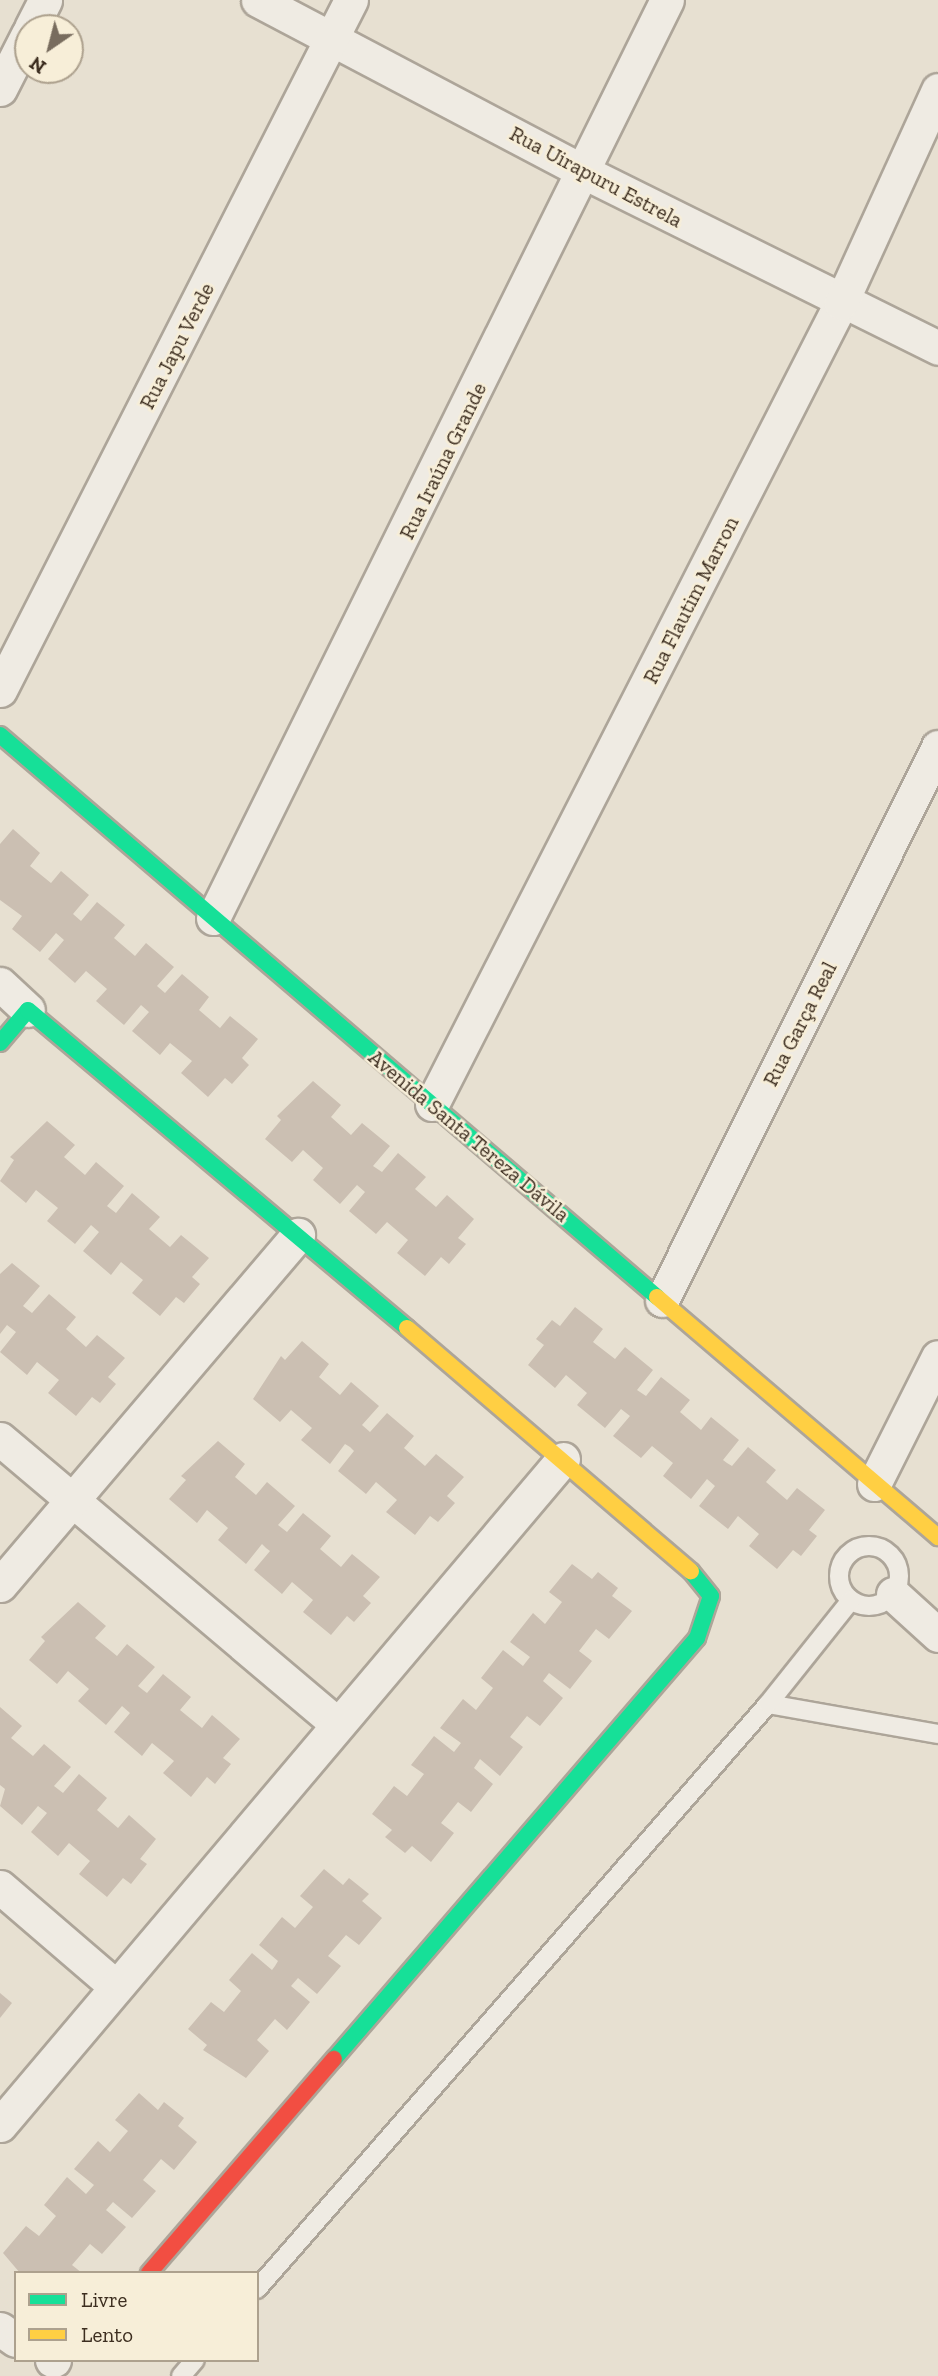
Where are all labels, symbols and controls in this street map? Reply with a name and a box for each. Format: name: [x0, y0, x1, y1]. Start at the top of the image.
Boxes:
north arrow: [14, 14, 84, 84]
text: N: [25, 51, 50, 79]
street label: Rua Uirapuru Estrela: [505, 121, 687, 233]
street label: Rua Japu Verde: [134, 278, 220, 414]
street label: Rua Iraúna Grande: [394, 379, 492, 543]
street label: Rua Flautim Marron: [638, 512, 744, 688]
street label: Rua Garça Real: [758, 958, 842, 1090]
street label: Avenida Santa Tereza Dávila: [363, 1044, 575, 1228]
legend: [14, 2271, 259, 2362]
text: Livre: [81, 2287, 127, 2312]
text: Lento: [81, 2322, 133, 2347]

